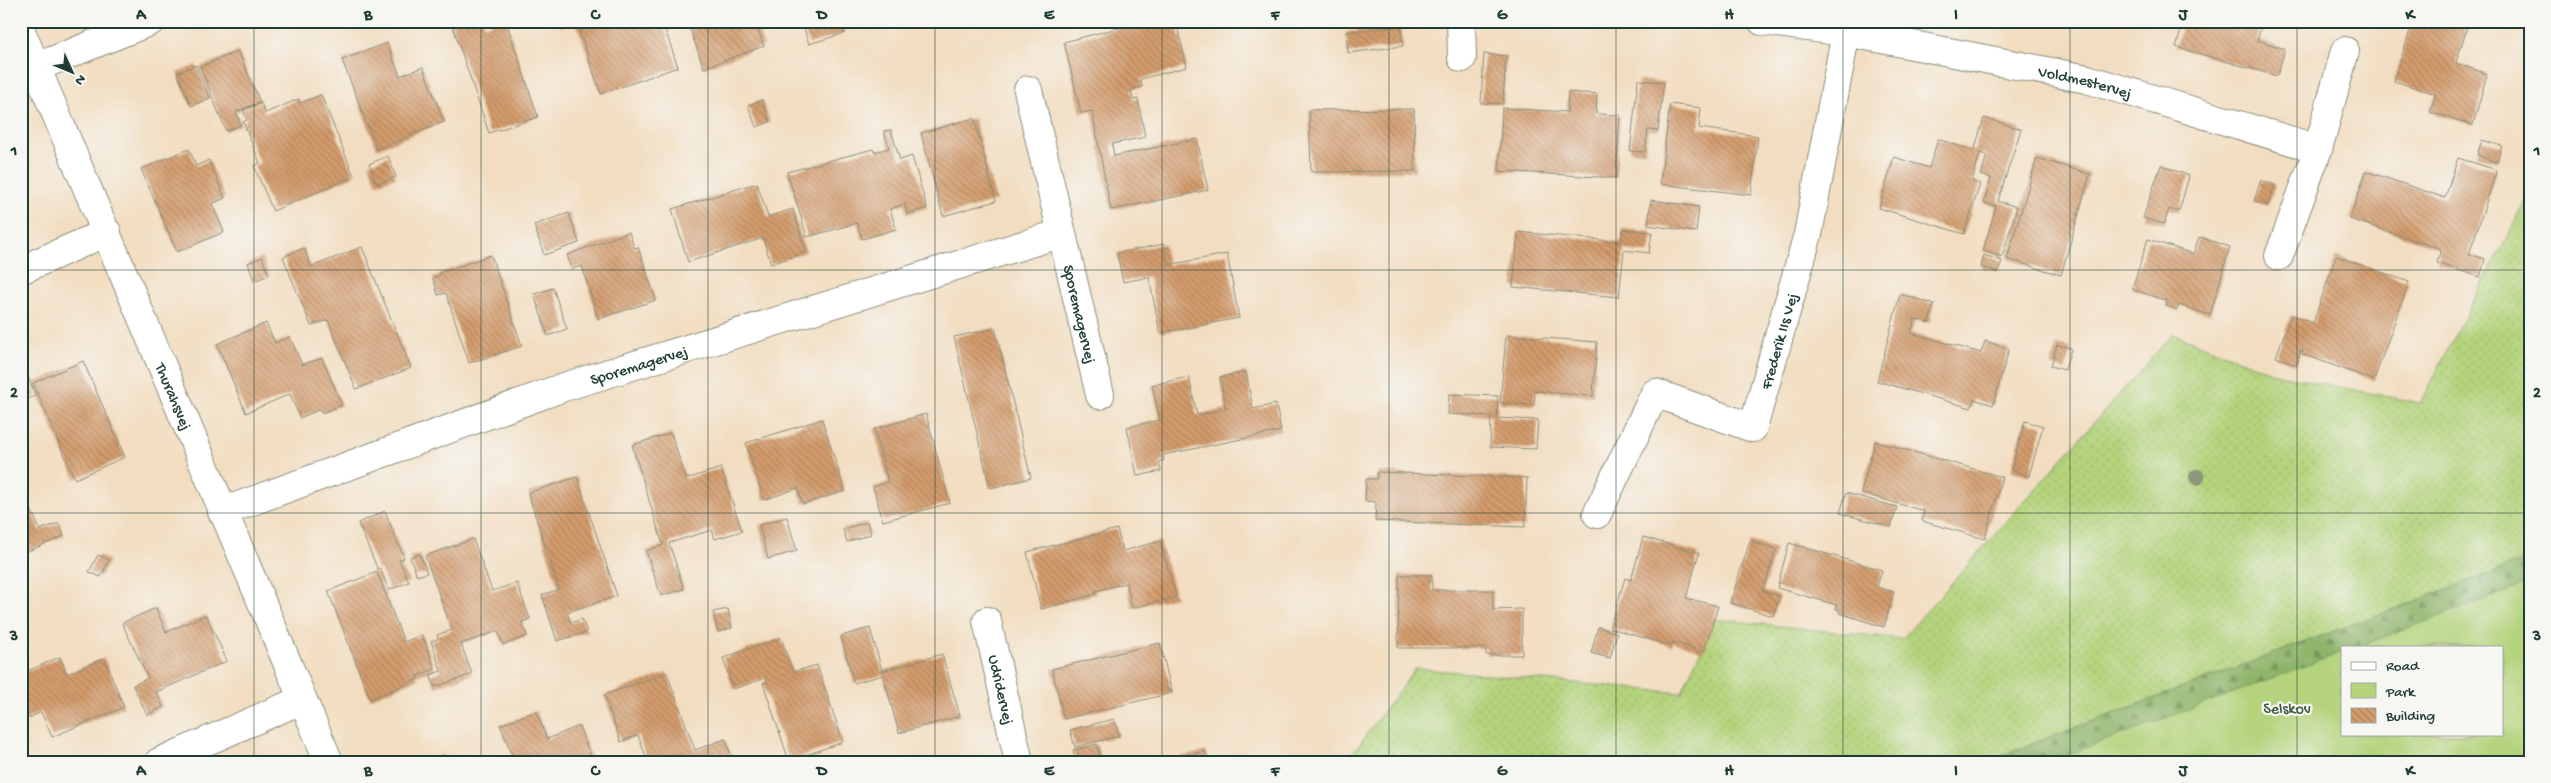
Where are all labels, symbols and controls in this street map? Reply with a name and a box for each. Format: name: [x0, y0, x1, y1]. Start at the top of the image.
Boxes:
text: A: [135, 7, 147, 26]
text: B: [363, 7, 373, 26]
text: C: [590, 7, 601, 26]
text: D: [815, 7, 828, 26]
text: E: [1044, 7, 1055, 26]
text: F: [1270, 7, 1281, 26]
text: G: [1497, 7, 1508, 26]
text: H: [1724, 7, 1734, 26]
text: I: [1954, 7, 1958, 26]
text: J: [2178, 7, 2189, 26]
text: K: [2405, 7, 2417, 26]
north arrow: [48, 48, 98, 98]
street label: Voldmestervej: [2035, 63, 2134, 105]
text: N: [70, 70, 89, 88]
text: 1: [10, 143, 17, 162]
text: 1: [2533, 143, 2540, 162]
street label: Sporemagervej: [1057, 263, 1098, 366]
street label: Frederik IIs Vej: [1758, 291, 1804, 393]
street label: Sporemagervej: [588, 343, 690, 391]
street label: Thurahsvej: [149, 360, 194, 434]
text: 2: [10, 385, 18, 404]
text: 2: [2533, 385, 2541, 404]
text: 3: [9, 628, 18, 647]
text: 3: [2532, 628, 2541, 647]
legend: [2341, 646, 2504, 736]
street label: Udridervej: [982, 653, 1016, 727]
text: Road: [2386, 658, 2420, 676]
text: Park: [2385, 684, 2416, 702]
park label: Selskov: [2263, 701, 2311, 720]
text: Building: [2385, 708, 2435, 726]
text: A: [135, 763, 147, 782]
text: B: [363, 763, 373, 782]
text: C: [590, 763, 601, 782]
text: D: [815, 763, 828, 782]
text: E: [1044, 763, 1055, 782]
text: F: [1270, 763, 1281, 782]
text: G: [1497, 763, 1508, 782]
text: H: [1724, 763, 1734, 782]
text: I: [1954, 763, 1958, 782]
text: J: [2178, 763, 2189, 782]
text: K: [2405, 763, 2417, 782]

